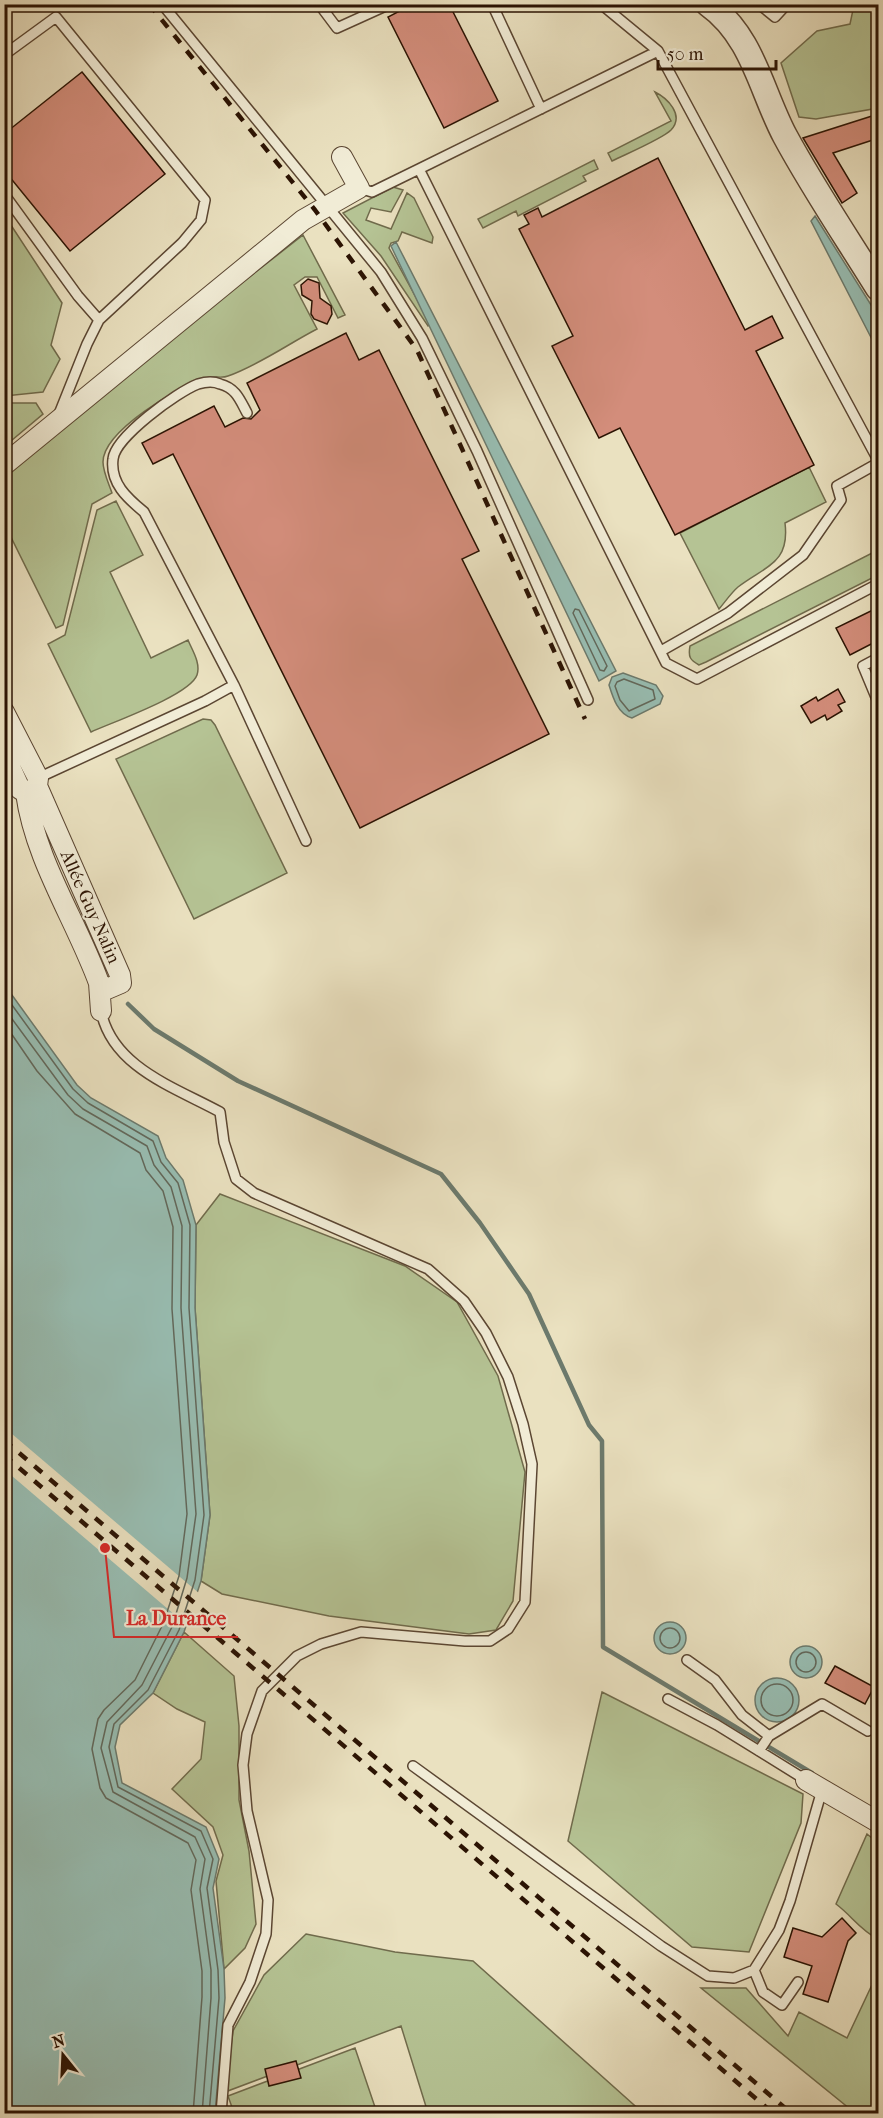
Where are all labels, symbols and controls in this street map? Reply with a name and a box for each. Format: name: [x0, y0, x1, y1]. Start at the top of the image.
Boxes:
scale bar: [658, 33, 776, 71]
text: 50 m: [667, 44, 704, 65]
street label: Allée Guy Nalin: [55, 846, 125, 967]
callout: La Durance: [114, 1599, 238, 1637]
text: La Durance: [126, 1607, 226, 1630]
north arrow: [33, 2025, 93, 2085]
text: N: [50, 2030, 68, 2052]

